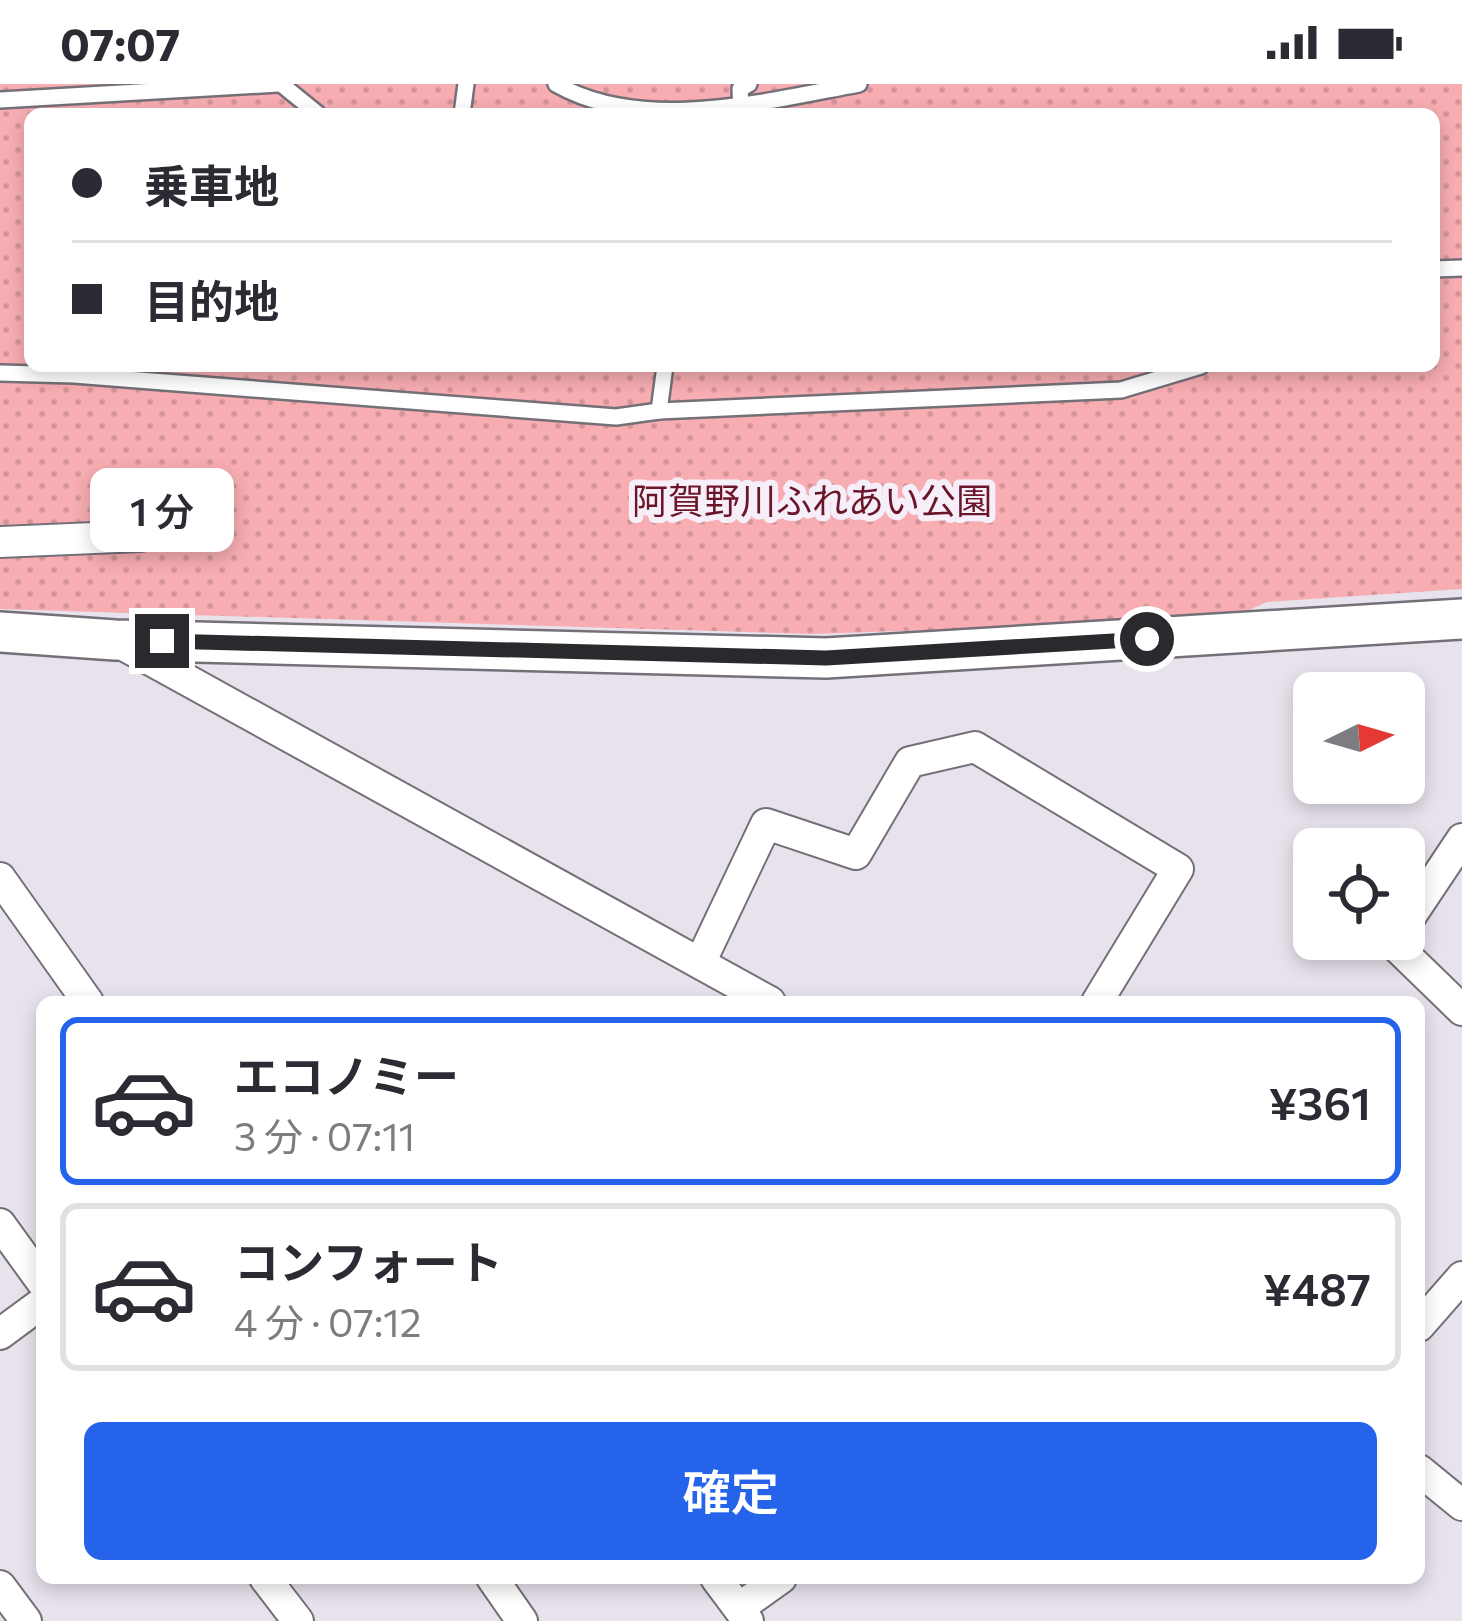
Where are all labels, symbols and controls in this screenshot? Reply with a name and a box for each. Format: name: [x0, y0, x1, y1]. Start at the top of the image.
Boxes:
text: 07:07: [60, 15, 180, 70]
text: 乗車地: [144, 157, 279, 212]
text: 目的地: [144, 272, 279, 327]
callout: 1 分: [90, 467, 234, 551]
park label: 阿賀野川ふれあい公園: [632, 477, 992, 521]
text: 1 分: [130, 486, 194, 534]
route start: [1120, 612, 1174, 666]
route end: [135, 614, 189, 668]
north arrow: [1293, 672, 1425, 804]
map controls: [1293, 672, 1425, 960]
button: locate: [1293, 828, 1425, 960]
icon: car: [90, 1047, 198, 1155]
text: エコノミー: [234, 1047, 459, 1102]
text: ¥361: [1269, 1074, 1371, 1129]
text: 3 分 · 07:11: [234, 1111, 415, 1159]
icon: car: [90, 1233, 198, 1341]
text: コンフォート: [234, 1233, 503, 1288]
text: ¥487: [1263, 1260, 1371, 1315]
text: 4 分 · 07:12: [234, 1297, 421, 1345]
button: 確定: [84, 1422, 1377, 1560]

